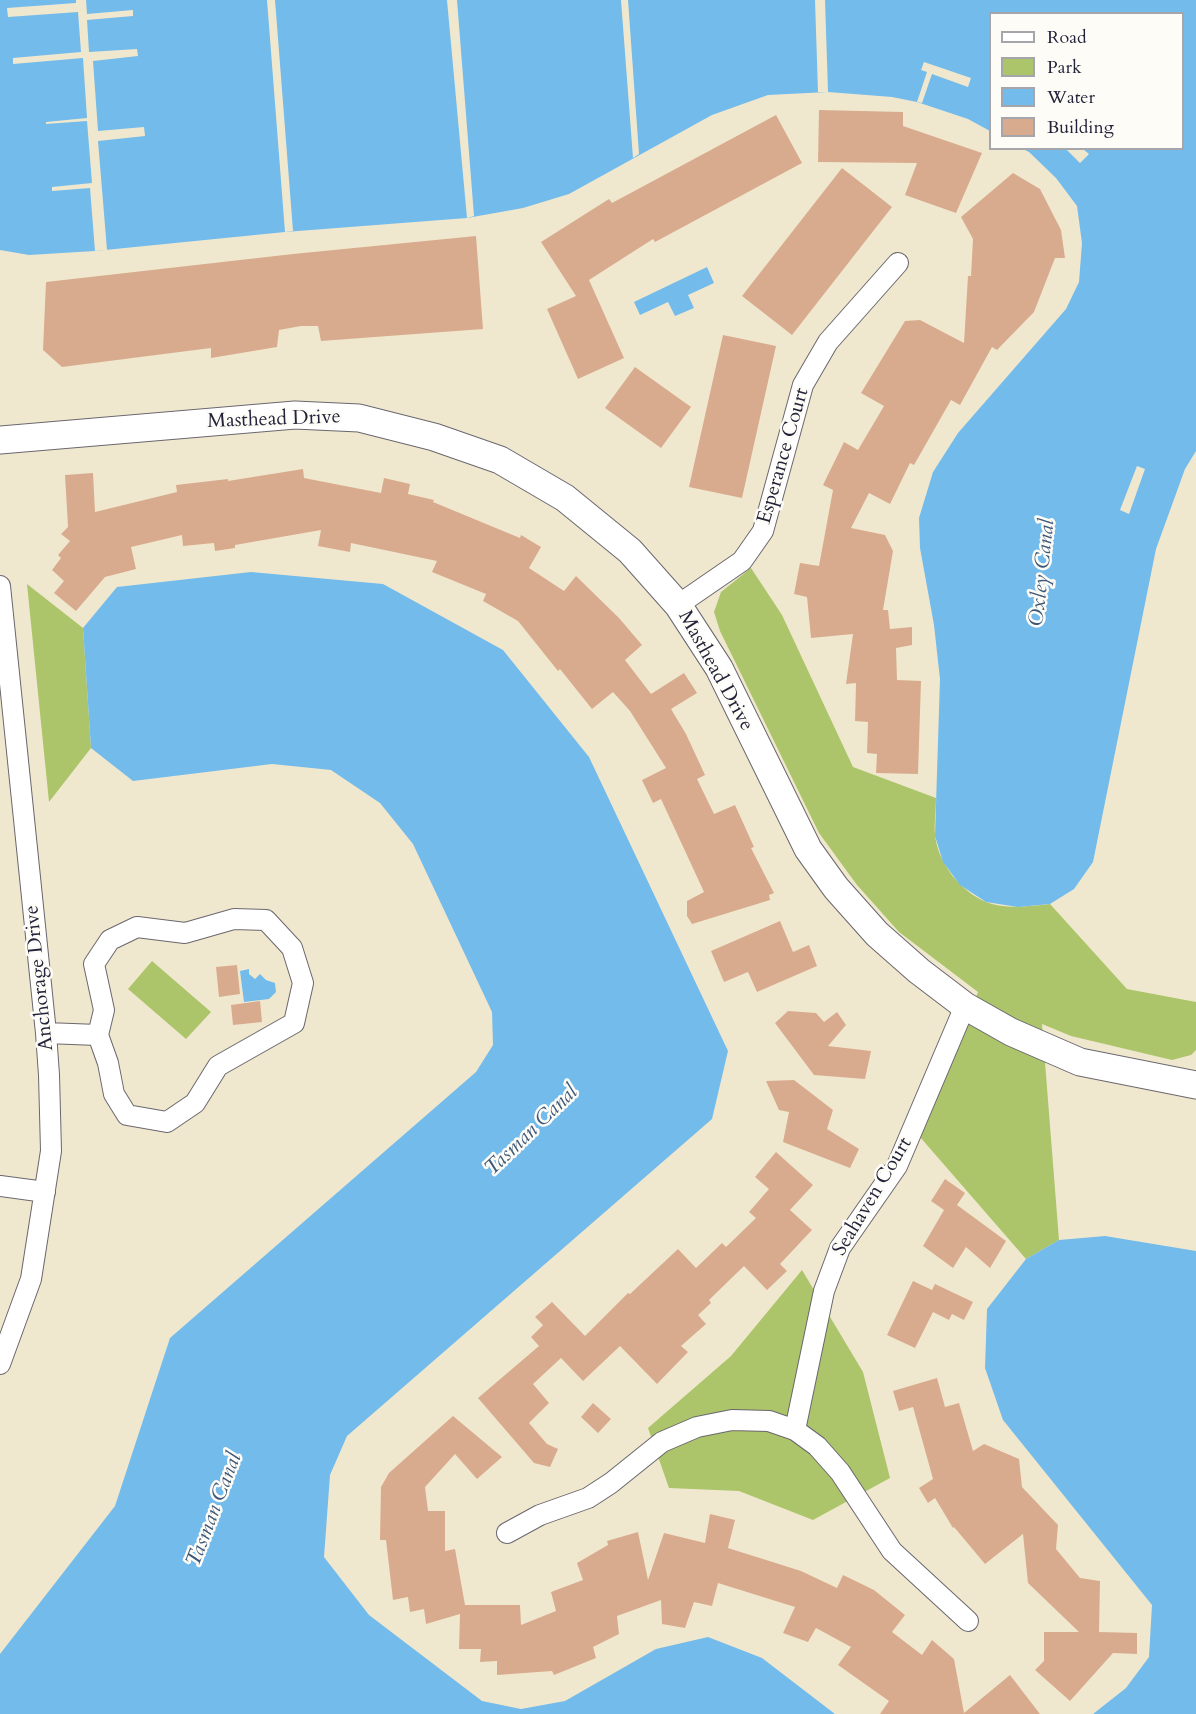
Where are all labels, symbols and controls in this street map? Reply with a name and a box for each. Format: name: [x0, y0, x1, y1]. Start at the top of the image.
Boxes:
legend: [989, 12, 1184, 150]
text: Road: [1047, 25, 1087, 50]
text: Park: [1047, 55, 1082, 80]
text: Water: [1047, 85, 1095, 110]
text: Building: [1047, 115, 1114, 140]
street label: Esperance Court: [753, 385, 815, 527]
street label: Masthead Drive: [207, 406, 341, 434]
water label: Oxley Canal: [1025, 518, 1061, 628]
street label: Masthead Drive: [672, 607, 758, 735]
street label: Anchorage Drive: [20, 904, 60, 1052]
water label: Tasman Canal: [480, 1080, 584, 1182]
street label: Seahaven Court: [828, 1133, 918, 1261]
water label: Tasman Canal: [182, 1450, 248, 1570]

